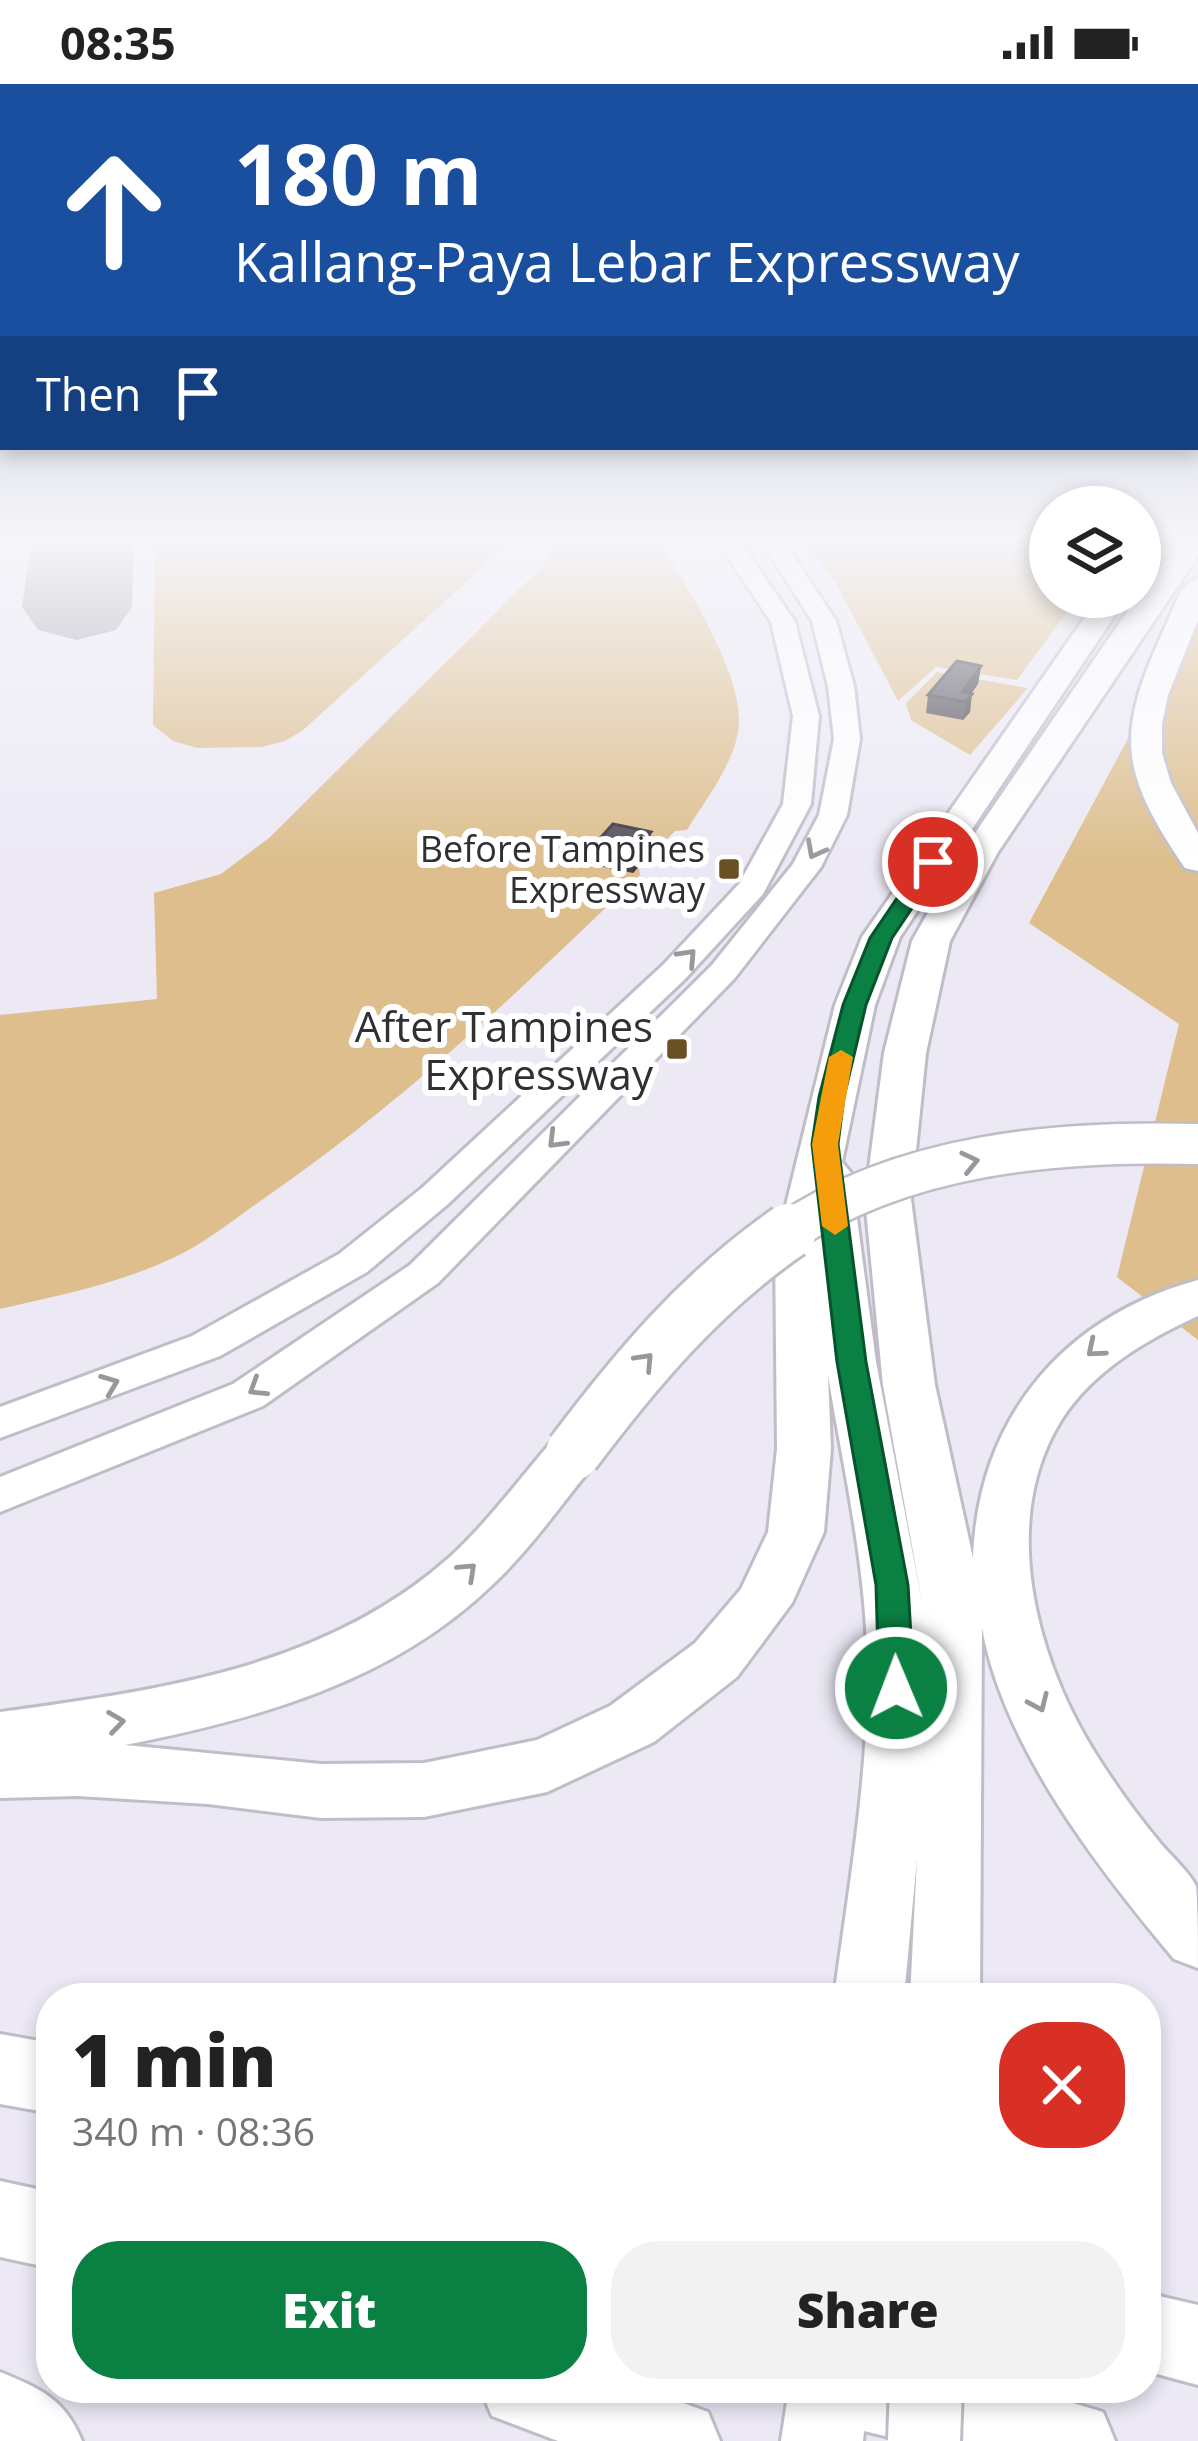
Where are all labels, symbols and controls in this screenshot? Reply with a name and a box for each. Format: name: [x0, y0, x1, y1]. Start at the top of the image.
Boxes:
text: 08:35: [60, 12, 176, 73]
text: 180 m: [234, 115, 482, 230]
icon: ahead: [36, 132, 192, 288]
text: Kallang-Paya Lebar Expressway: [234, 224, 1019, 298]
icon: arrive: [165, 360, 231, 426]
text: Then: [36, 363, 141, 424]
map controls: [1029, 486, 1161, 618]
button: layers: [1029, 486, 1161, 618]
pin: [882, 811, 984, 913]
place label: Before Tampines Expressway: [420, 824, 706, 914]
icon: arrive: [900, 829, 966, 895]
one-way arrow: [806, 837, 829, 859]
marker: Before Tampines Expressway: [716, 856, 742, 882]
one-way arrow: [674, 949, 696, 971]
place label: After Tampines Expressway: [355, 997, 654, 1102]
marker: After Tampines Expressway: [664, 1036, 690, 1062]
one-way arrow: [549, 1126, 571, 1148]
one-way arrow: [960, 1151, 980, 1176]
one-way arrow: [1087, 1335, 1109, 1357]
one-way arrow: [630, 1354, 652, 1375]
one-way arrow: [98, 1373, 119, 1398]
one-way arrow: [248, 1374, 270, 1396]
one-way arrow: [455, 1563, 476, 1585]
position arrow: [833, 1625, 959, 1751]
one-way arrow: [1025, 1691, 1048, 1713]
one-way arrow: [106, 1710, 126, 1736]
text: 1 min: [72, 2010, 277, 2108]
button: close: [999, 2022, 1125, 2148]
text: 340 m · 08:36: [72, 2104, 315, 2157]
button: Exit: [72, 2241, 587, 2379]
button: Share: [611, 2241, 1125, 2379]

